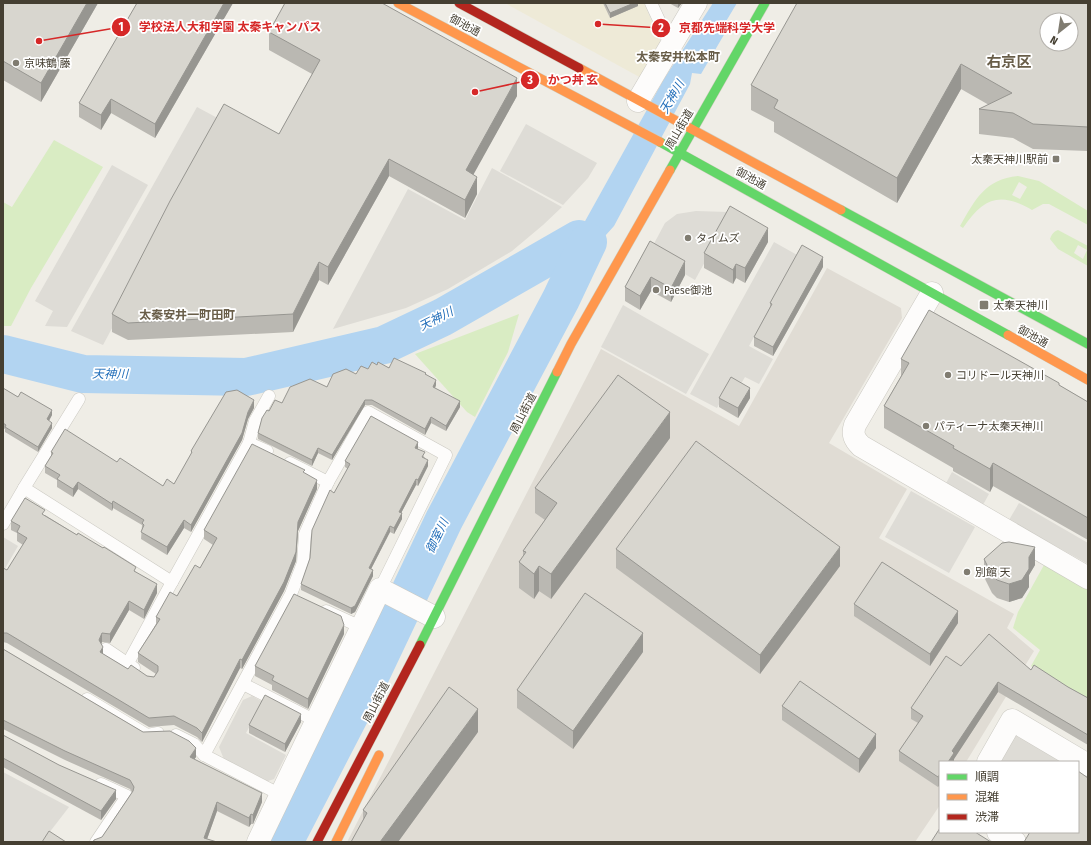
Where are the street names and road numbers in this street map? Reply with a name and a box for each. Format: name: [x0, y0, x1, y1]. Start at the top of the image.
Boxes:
street label: 御池通: [446, 11, 482, 39]
street label: 周山街道: [663, 107, 696, 152]
street label: 御池通: [732, 164, 768, 192]
street label: 御池通: [1014, 322, 1050, 350]
street label: 周山街道: [508, 391, 539, 436]
street label: 周山街道: [361, 680, 392, 725]

